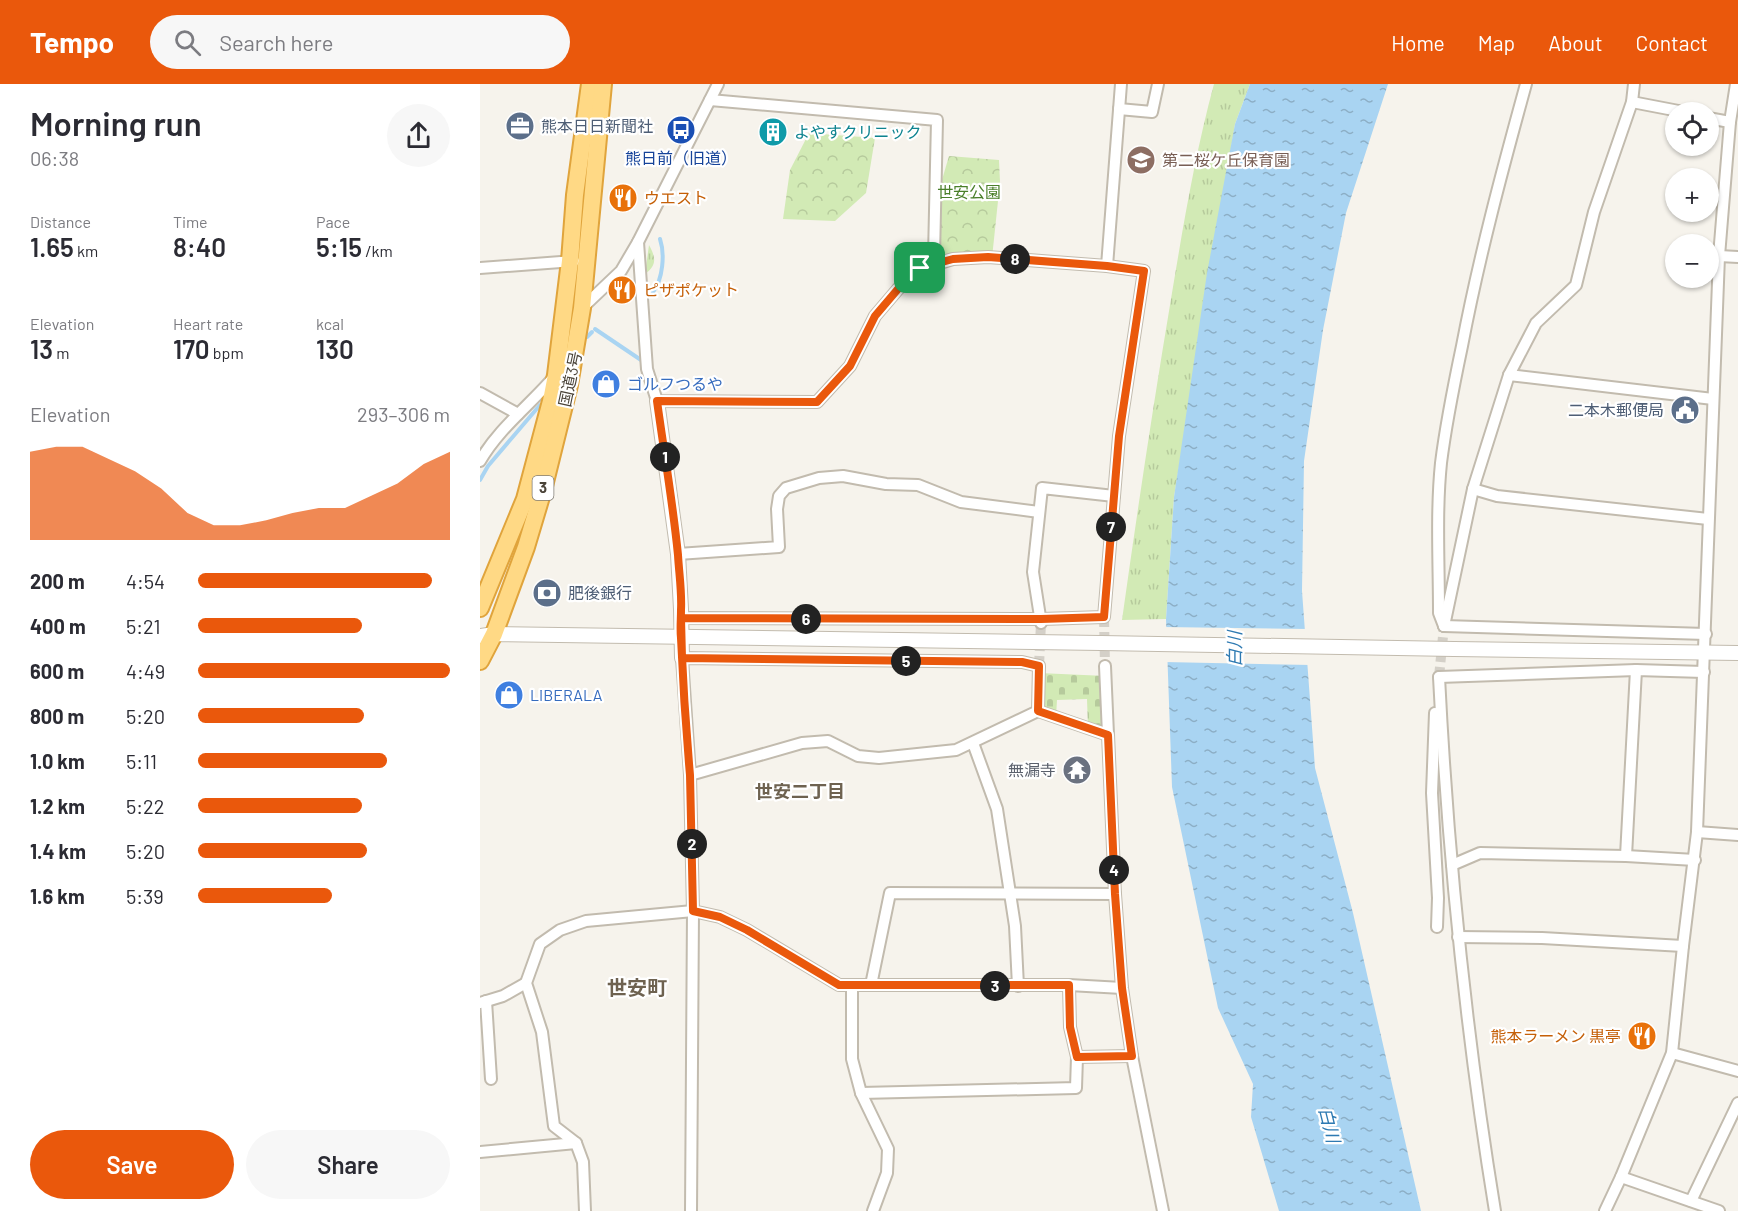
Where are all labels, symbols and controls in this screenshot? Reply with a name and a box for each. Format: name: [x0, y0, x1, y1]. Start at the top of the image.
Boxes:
search box: [150, 15, 570, 69]
text: Tempo: [30, 25, 114, 59]
icon: search: [171, 26, 204, 59]
text: Search here: [219, 29, 333, 55]
text: Home: [1391, 30, 1445, 55]
text: Map: [1478, 30, 1515, 55]
text: About: [1548, 30, 1603, 55]
text: Contact: [1636, 30, 1708, 55]
map controls: [1665, 102, 1719, 288]
button: locate: [1665, 102, 1719, 156]
text: Morning run: [30, 103, 202, 143]
button: share: [387, 104, 450, 167]
office icon: 熊本日日新聞社: [504, 110, 536, 142]
bus stop icon: 熊日前（旧道）: [665, 114, 697, 146]
place label: 熊本日日新聞社: [541, 116, 653, 135]
building icon: よやすクリニック: [757, 116, 789, 148]
place label: よやすクリニック: [794, 122, 922, 141]
school or university icon: 第二桜ケ丘保育園: [1125, 144, 1157, 176]
text: 06:38: [30, 146, 79, 170]
place label: 熊日前（旧道）: [625, 148, 737, 167]
place label: 第二桜ケ丘保育園: [1162, 150, 1290, 169]
button: +: [1665, 168, 1719, 222]
restaurant icon: ウエスト: [607, 182, 639, 214]
park label: 世安公園: [937, 182, 1001, 201]
place label: ウエスト: [644, 188, 708, 207]
text: Distance: [30, 212, 91, 231]
text: Time: [173, 212, 208, 231]
text: Pace: [316, 212, 350, 231]
text: 1.65: [30, 231, 74, 262]
text: 8:40: [173, 231, 226, 262]
text: 5:15: [316, 231, 362, 262]
button: −: [1665, 234, 1719, 288]
text: km: [74, 241, 98, 260]
text: /km: [362, 241, 393, 260]
pin: [894, 242, 945, 293]
pin: 8: [1000, 244, 1030, 274]
text: 8: [1011, 249, 1019, 268]
icon: arrive: [903, 251, 936, 284]
restaurant icon: ピザポケット: [606, 274, 638, 306]
place label: ピザポケット: [643, 280, 739, 299]
text: Elevation: [30, 314, 94, 333]
text: Heart rate: [173, 314, 243, 333]
text: kcal: [316, 314, 344, 333]
text: 13: [30, 333, 53, 364]
text: 170: [173, 333, 210, 364]
text: 130: [316, 333, 354, 364]
text: m: [53, 343, 69, 362]
text: bpm: [210, 343, 244, 362]
street label: 国道3号: [554, 349, 585, 408]
shop icon: ゴルフつるや: [590, 368, 622, 400]
place label: ゴルフつるや: [627, 374, 723, 393]
public building icon: 二本木郵便局: [1669, 394, 1701, 426]
place label: 二本木郵便局: [1568, 400, 1664, 419]
text: Elevation: [30, 402, 111, 426]
text: 293–306 m: [357, 402, 450, 426]
pin: 1: [650, 442, 680, 472]
text: 1: [662, 447, 668, 466]
road number: 3: [532, 476, 554, 500]
pin: 7: [1096, 512, 1126, 542]
text: 7: [1107, 517, 1115, 536]
text: 200 m: [30, 569, 85, 593]
text: 4:54: [126, 569, 165, 593]
bank icon: 肥後銀行: [531, 577, 563, 609]
place label: 肥後銀行: [568, 583, 632, 602]
pin: 6: [791, 604, 821, 634]
text: 6: [802, 609, 810, 628]
text: 400 m: [30, 614, 86, 638]
text: 5:21: [126, 614, 161, 638]
water label: 白川: [1223, 629, 1245, 667]
pin: 5: [891, 646, 921, 676]
text: 5: [902, 651, 910, 670]
text: 600 m: [30, 659, 84, 683]
text: 4:49: [126, 659, 165, 683]
shop icon: LIBERALA: [493, 679, 525, 711]
place label: LIBERALA: [530, 685, 603, 704]
text: 800 m: [30, 704, 84, 728]
text: 5:20: [126, 704, 165, 728]
text: 1.0 km: [30, 749, 85, 773]
text: 5:11: [126, 749, 157, 773]
temple icon: 無漏寺: [1061, 754, 1093, 786]
place label: 無漏寺: [1008, 760, 1056, 779]
district label: 世安二丁目: [755, 780, 845, 802]
text: 1.2 km: [30, 794, 85, 818]
text: 5:22: [126, 794, 165, 818]
pin: 2: [677, 829, 707, 859]
text: 2: [688, 834, 696, 853]
text: 1.4 km: [30, 839, 86, 863]
text: 5:20: [126, 839, 165, 863]
pin: 4: [1099, 855, 1129, 885]
text: 4: [1109, 860, 1119, 879]
text: 1.6 km: [30, 884, 85, 908]
text: 5:39: [126, 884, 164, 908]
pin: 3: [980, 971, 1010, 1001]
district label: 世安町: [607, 975, 667, 999]
text: 3: [991, 976, 999, 995]
restaurant icon: 熊本ラーメン 黒亭: [1626, 1020, 1658, 1052]
place label: 熊本ラーメン 黒亭: [1490, 1026, 1621, 1045]
water label: 白川: [1315, 1105, 1345, 1147]
button: Save: [30, 1130, 234, 1199]
button: Share: [246, 1130, 450, 1199]

